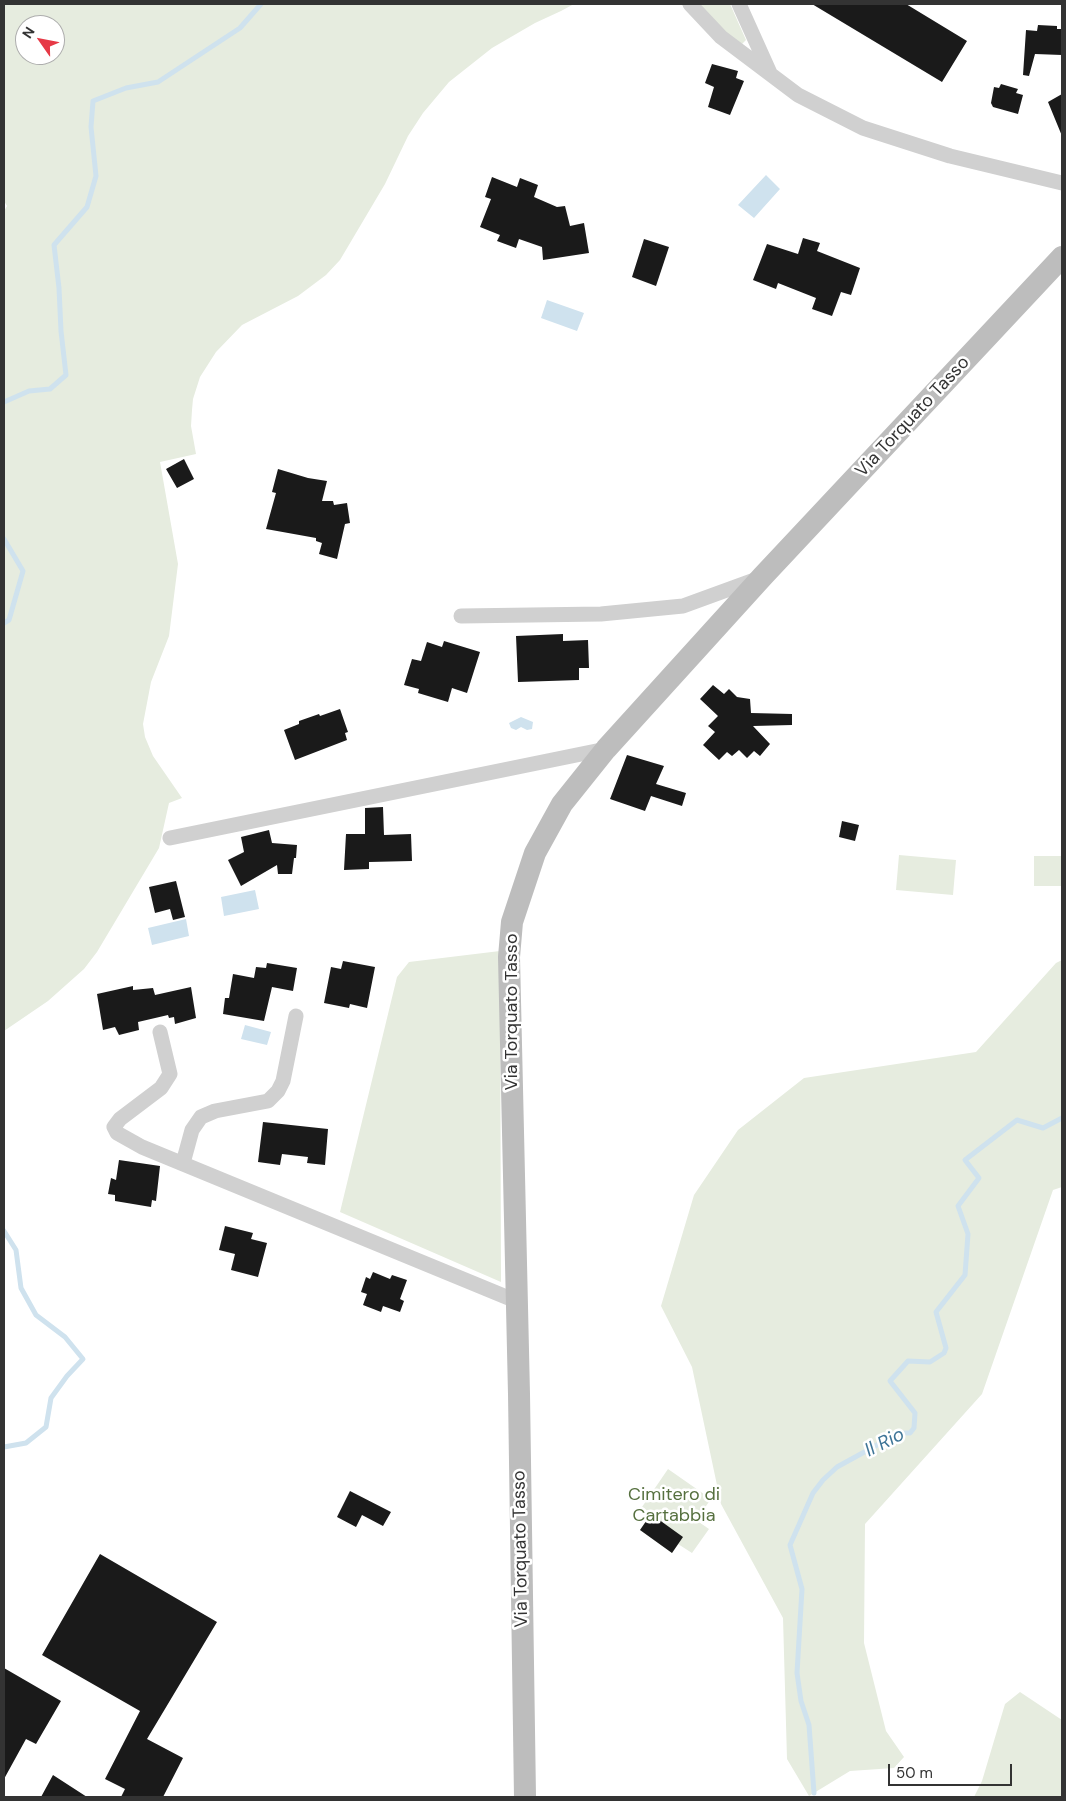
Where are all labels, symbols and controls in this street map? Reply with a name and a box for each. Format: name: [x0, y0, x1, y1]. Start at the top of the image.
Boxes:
north arrow: [15, 15, 65, 65]
text: N: [18, 23, 39, 42]
street label: Via Torquato Tasso: [852, 352, 974, 482]
street label: Via Torquato Tasso: [501, 933, 523, 1091]
water label: Il Rio: [861, 1423, 909, 1463]
street label: Via Torquato Tasso: [509, 1470, 533, 1628]
park label: Cimitero di Cartabbia: [628, 1484, 720, 1526]
scale bar: [891, 1754, 1015, 1786]
text: 50 m: [896, 1763, 933, 1783]

